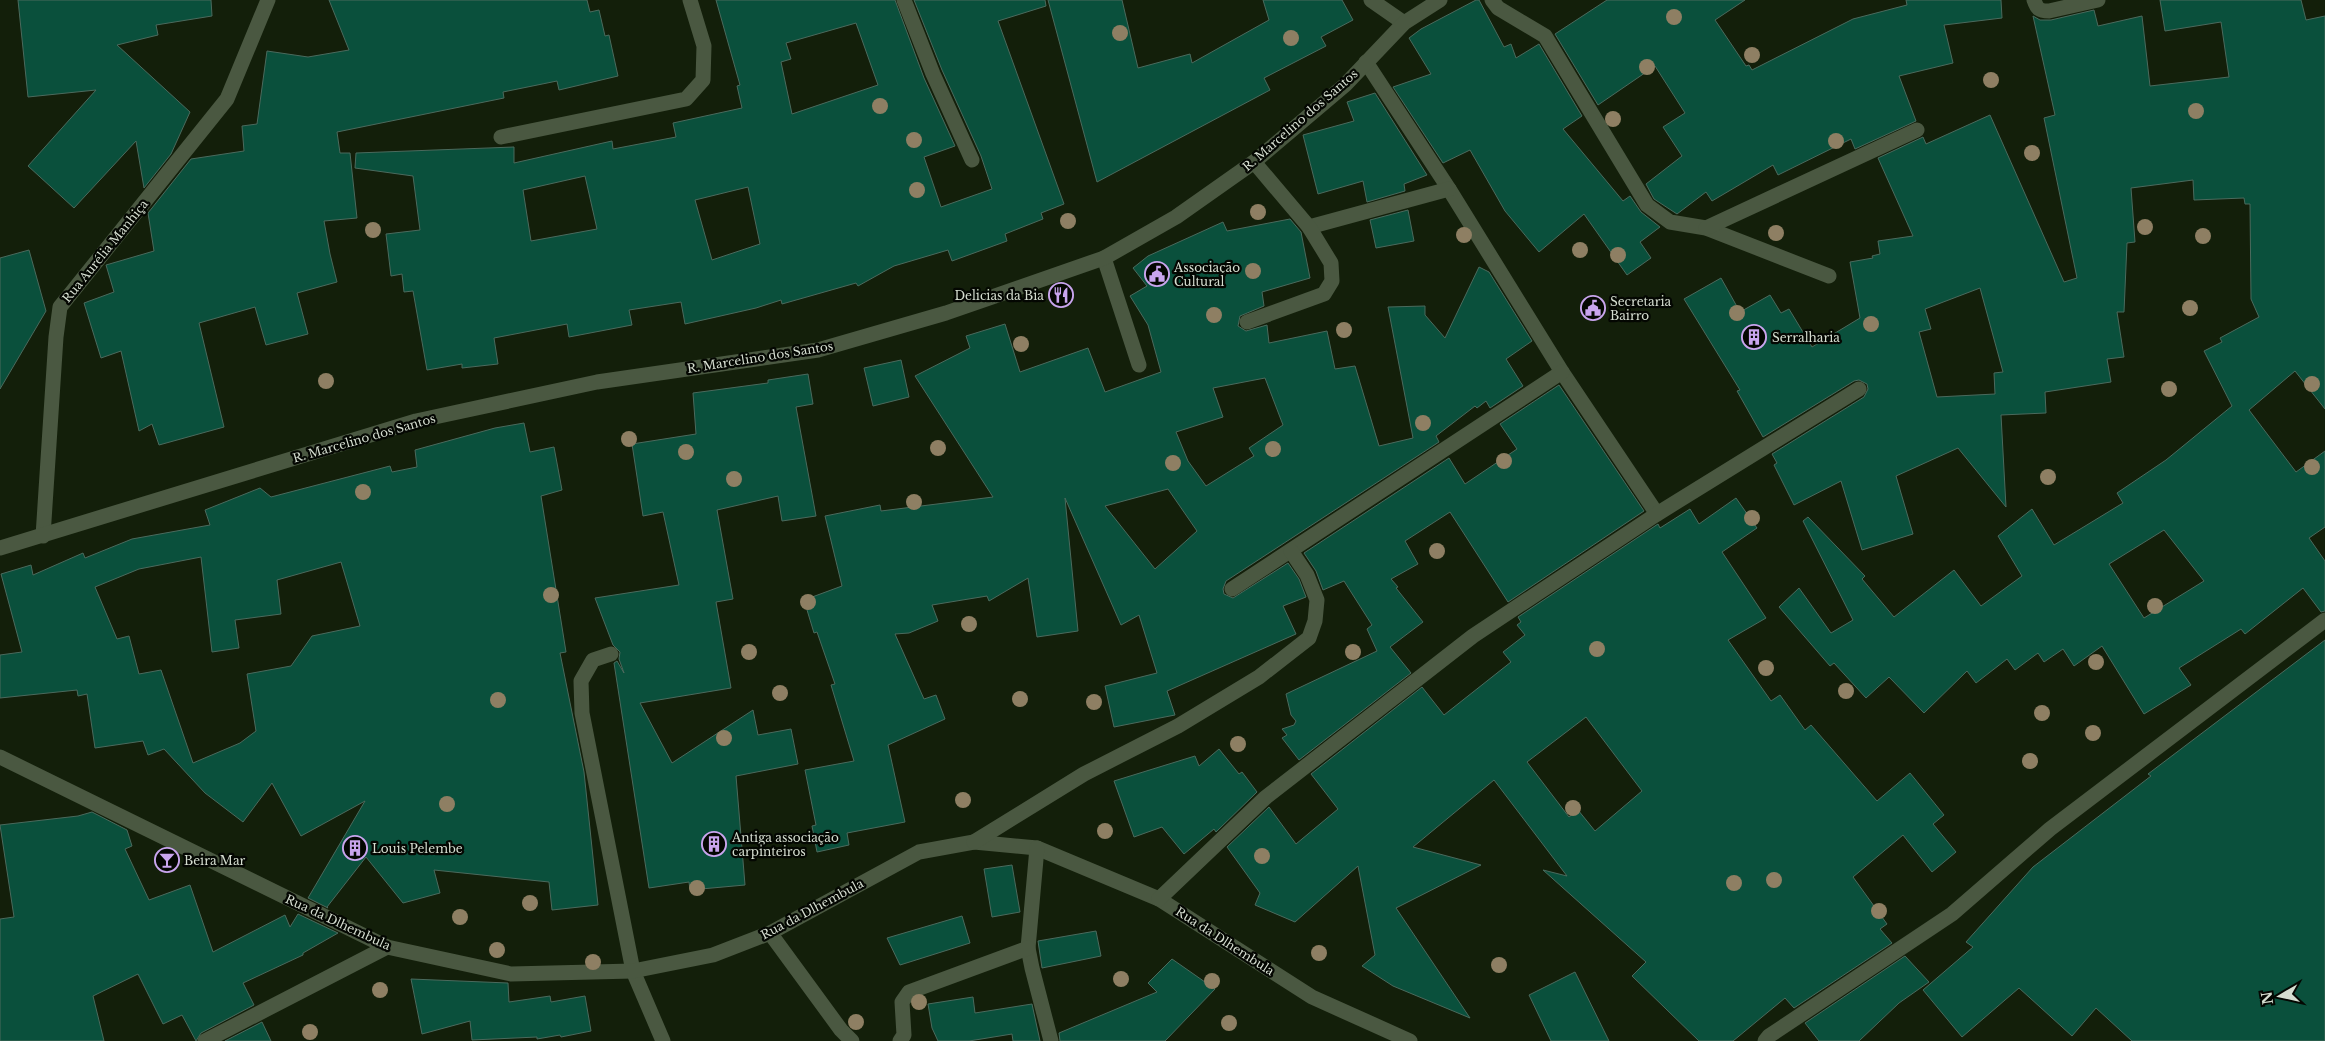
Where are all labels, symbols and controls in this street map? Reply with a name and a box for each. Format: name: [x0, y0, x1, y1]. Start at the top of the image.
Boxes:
street label: R. Marcelino dos Santos: [1239, 66, 1361, 174]
street label: Rua Aurélia Manhiça: [59, 196, 151, 305]
place label: Associação Cultural: [1173, 260, 1240, 289]
public building icon: Associação Cultural: [1144, 261, 1170, 287]
restaurant icon: Delicias da Bia: [1048, 282, 1074, 308]
place label: Delicias da Bia: [954, 288, 1044, 303]
place label: Secretaria Bairro: [1610, 294, 1672, 323]
public building icon: Secretaria Bairro: [1580, 295, 1606, 321]
building icon: Serralharia: [1741, 324, 1767, 350]
place label: Serralharia: [1772, 330, 1840, 345]
street label: R. Marcelino dos Santos: [686, 338, 834, 376]
street label: R. Marcelino dos Santos: [291, 410, 437, 466]
place label: Antiga associação carpinteiros: [731, 830, 839, 859]
building icon: Antiga associação carpinteiros: [701, 831, 727, 857]
building icon: Louis Pelembe: [342, 835, 368, 861]
place label: Louis Pelembe: [372, 841, 463, 856]
bar icon: Beira Mar: [154, 847, 180, 873]
place label: Beira Mar: [184, 853, 246, 868]
street label: Rua da Dlhembula: [758, 875, 866, 942]
street label: Rua da Dlhembula: [283, 891, 393, 953]
street label: Rua da Dlhembula: [1173, 904, 1277, 979]
north arrow: [2255, 971, 2305, 1021]
text: N: [2257, 990, 2277, 1006]

